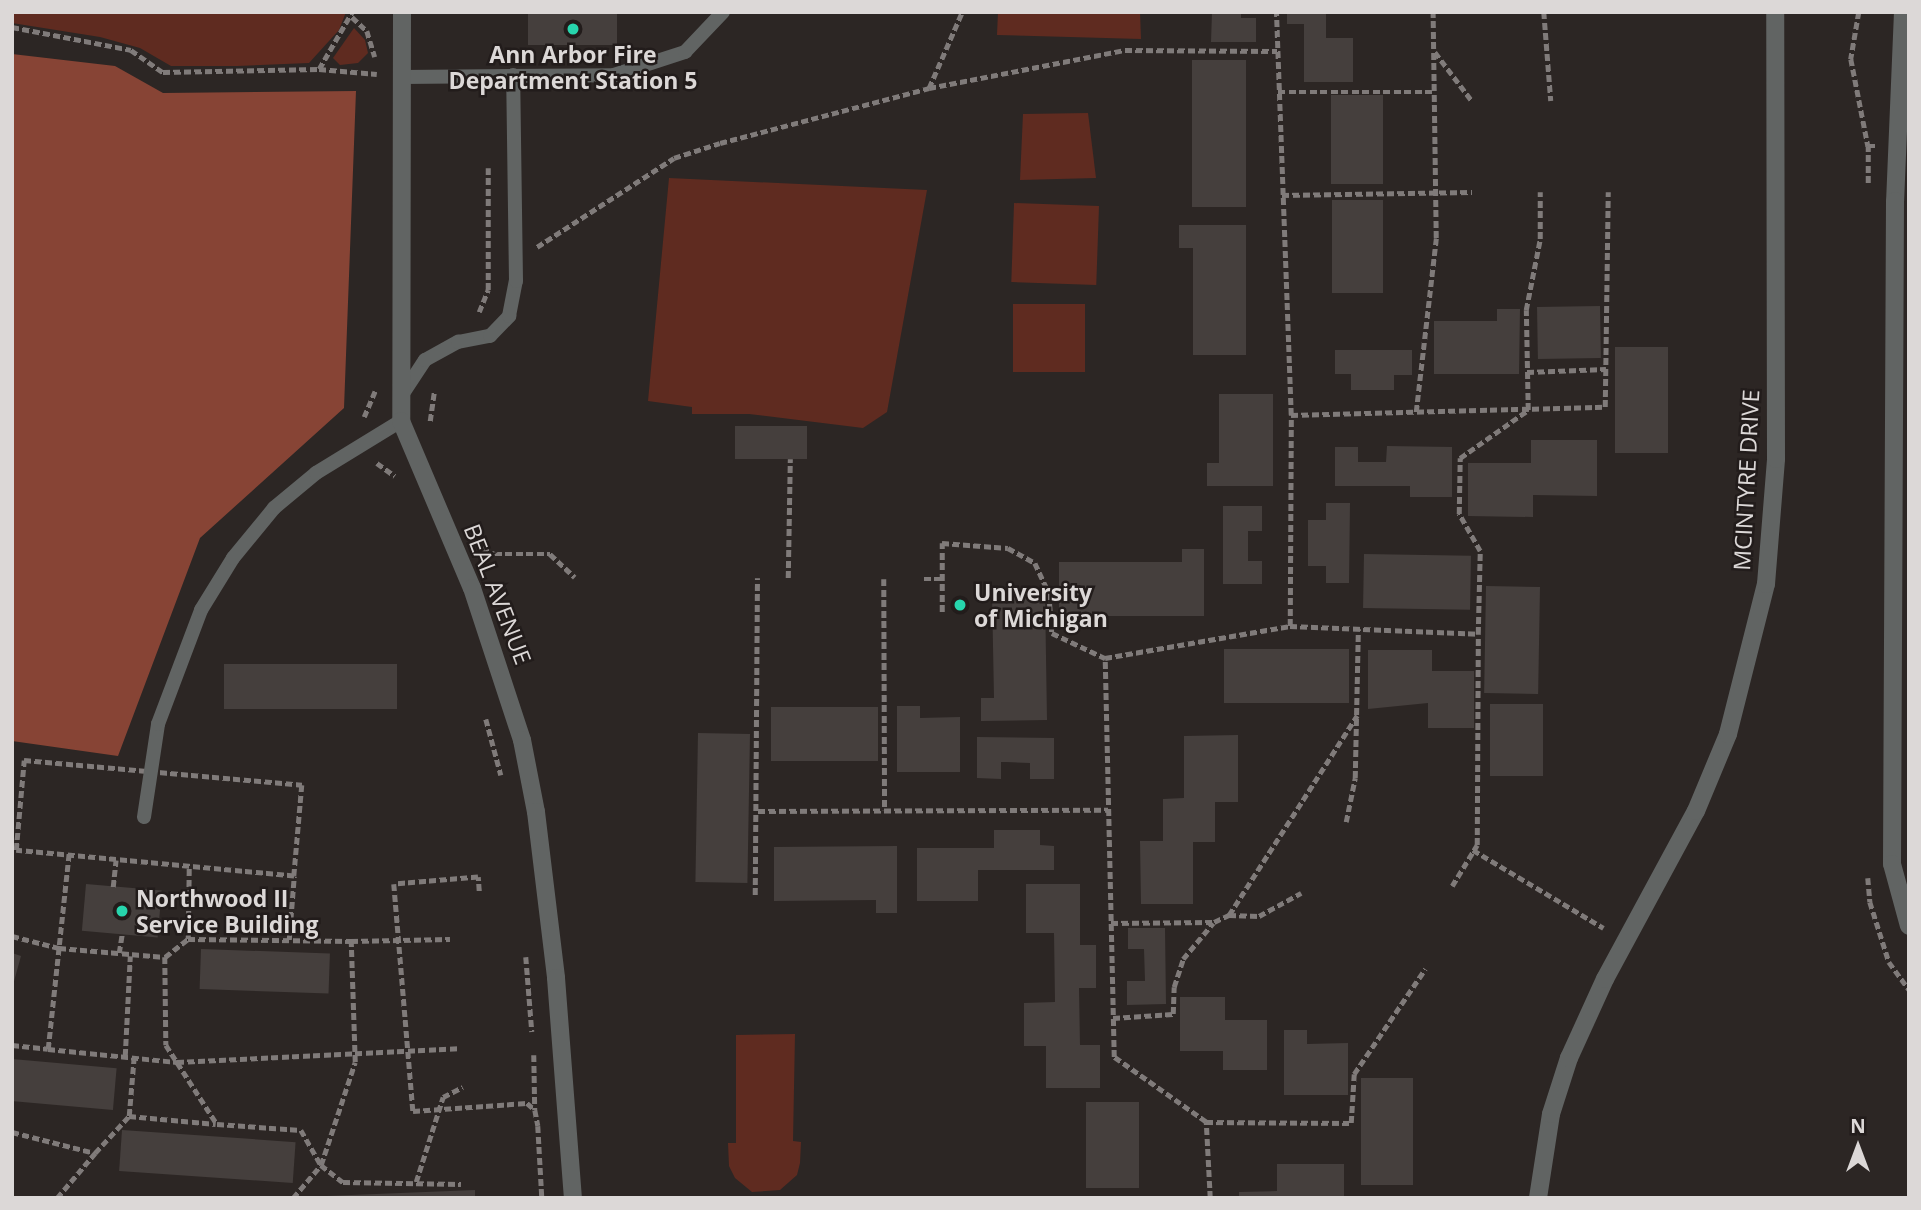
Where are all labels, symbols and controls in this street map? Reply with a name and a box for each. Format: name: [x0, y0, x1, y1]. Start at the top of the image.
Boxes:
marker: Ann Arbor Fire Department Station 5: [565, 21, 581, 37]
place label: Ann Arbor Fire Department Station 5: [449, 40, 697, 94]
street label: MCINTYRE DRIVE: [1727, 389, 1765, 571]
street label: BEAL AVENUE: [459, 520, 537, 668]
place label: University of Michigan: [974, 578, 1108, 632]
marker: University of Michigan: [952, 597, 968, 613]
place label: Northwood II Service Building: [136, 884, 318, 938]
marker: Northwood II Service Building: [114, 903, 130, 919]
north arrow: [1823, 1112, 1893, 1182]
text: N: [1850, 1113, 1866, 1139]

